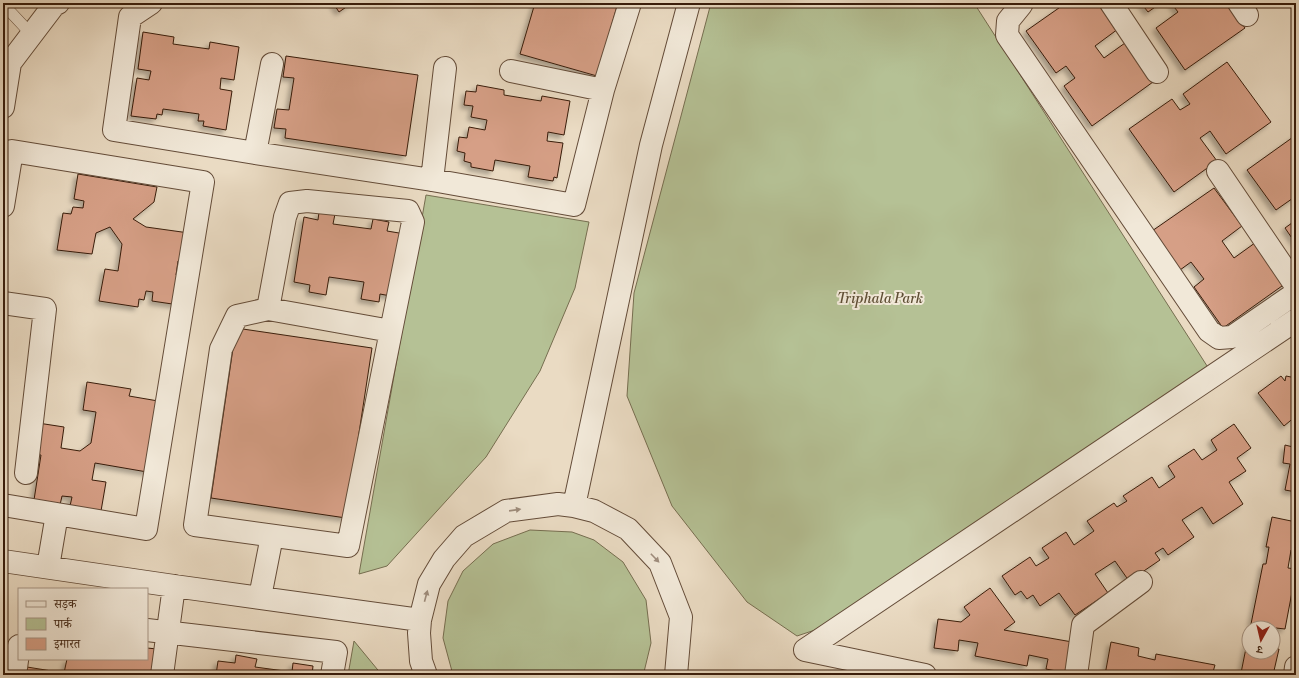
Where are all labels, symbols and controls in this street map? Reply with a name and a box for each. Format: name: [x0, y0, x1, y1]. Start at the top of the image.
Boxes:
park label: Triphala Park: [837, 290, 923, 308]
one-way arrow: [509, 507, 522, 513]
one-way arrow: [651, 553, 660, 563]
legend: [18, 588, 148, 660]
one-way arrow: [423, 589, 429, 601]
text: सड़क: [53, 597, 78, 612]
text: पार्क: [53, 617, 73, 632]
north arrow: [1241, 620, 1281, 660]
text: इमारत: [53, 637, 81, 652]
text: उ: [1255, 641, 1264, 656]

